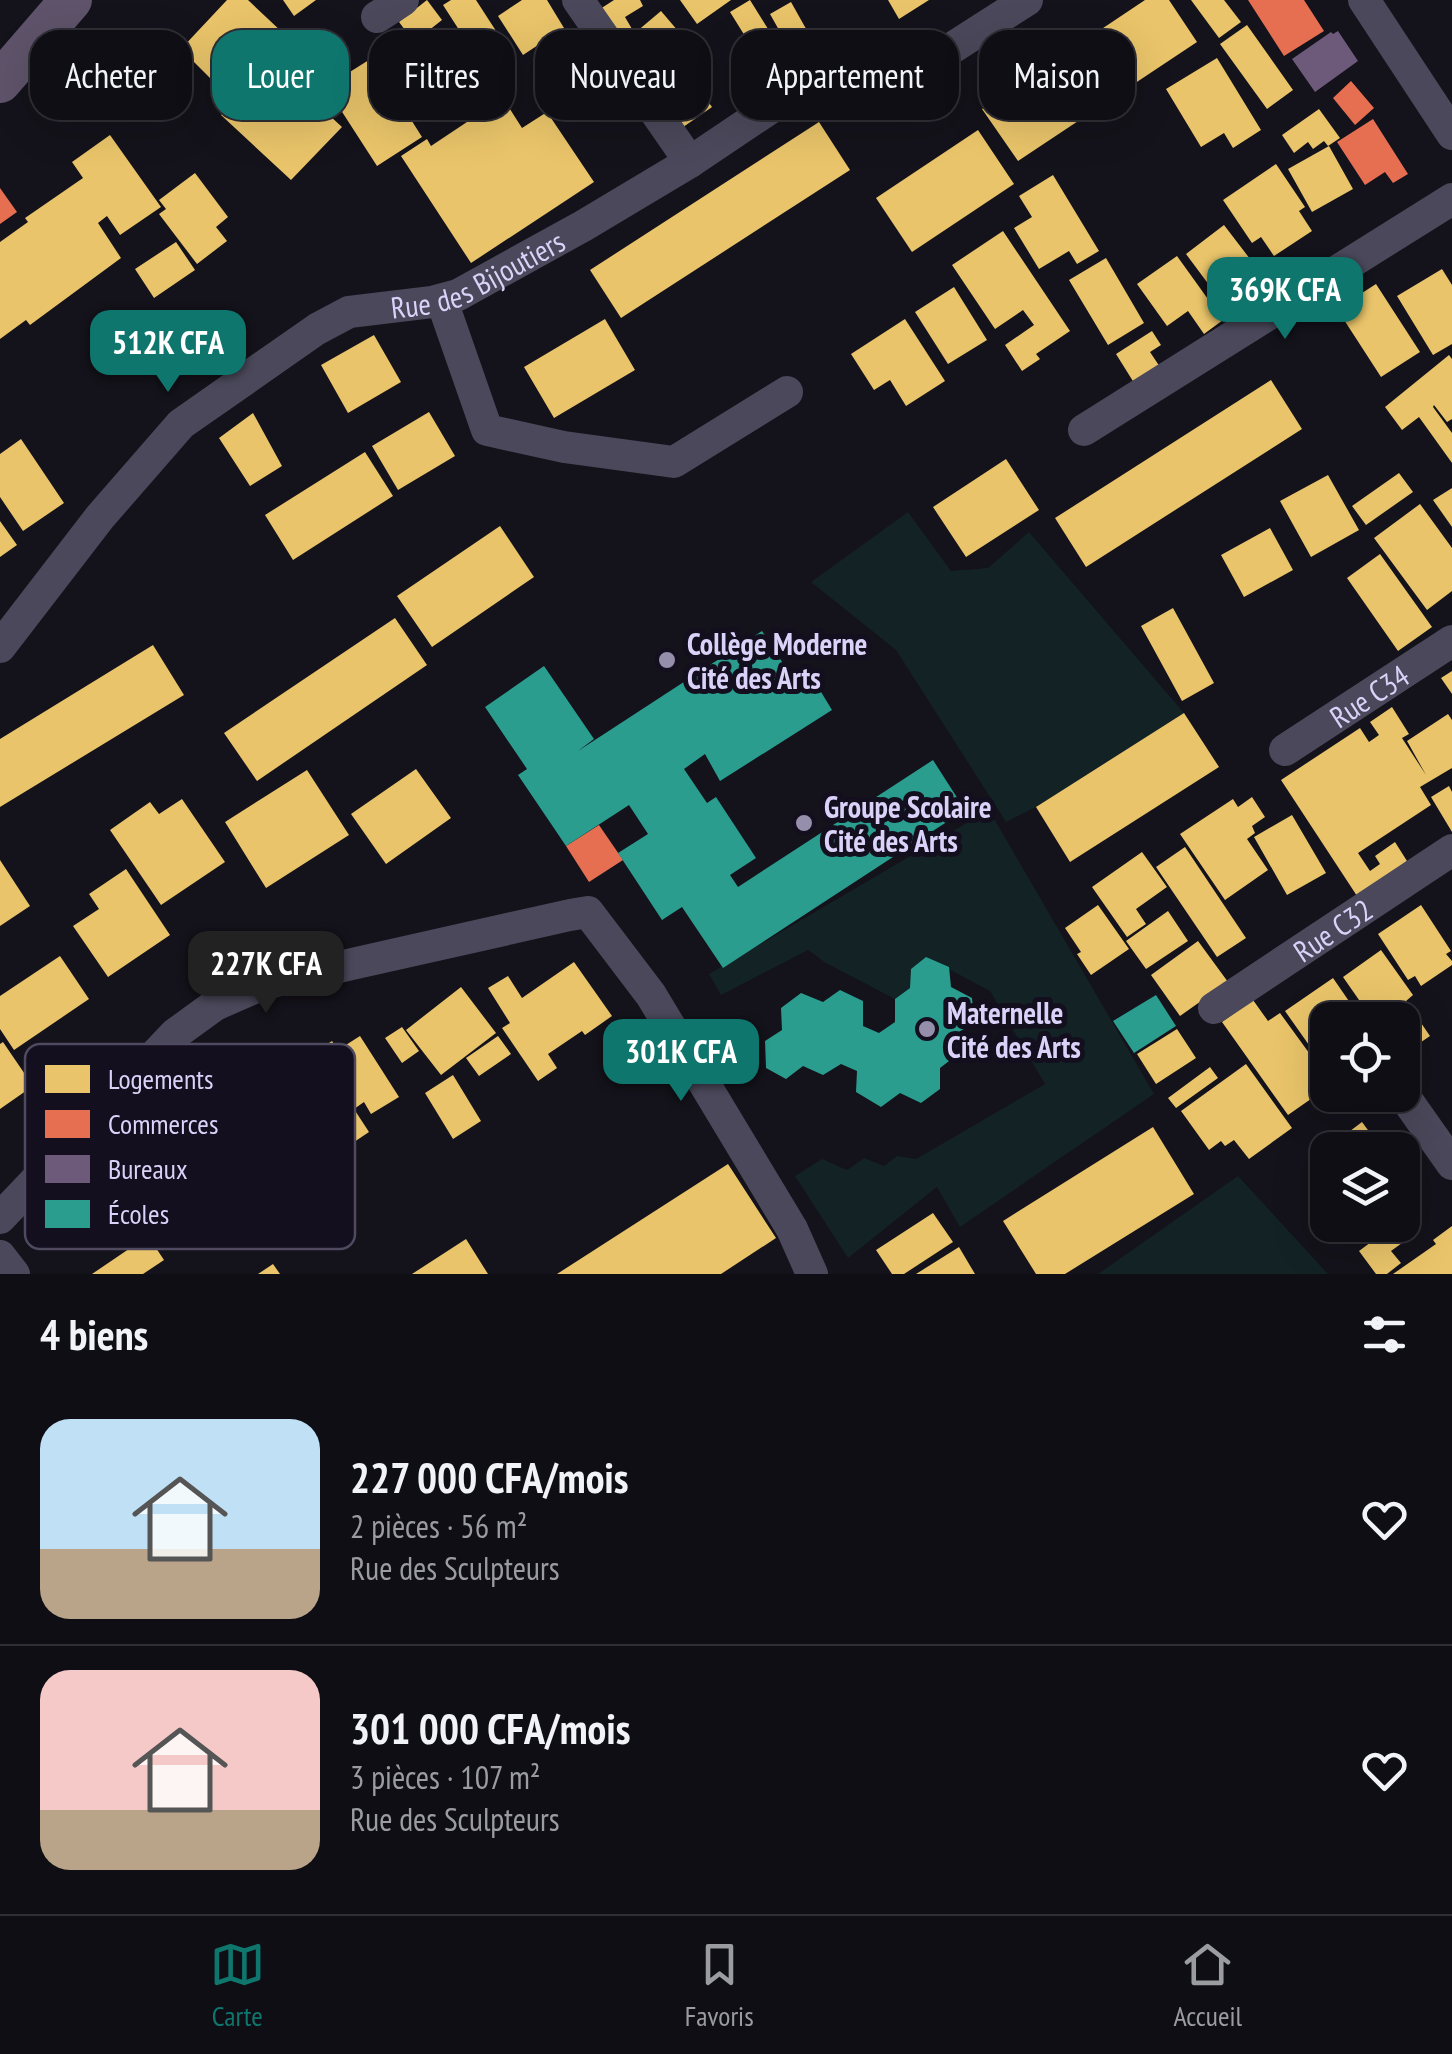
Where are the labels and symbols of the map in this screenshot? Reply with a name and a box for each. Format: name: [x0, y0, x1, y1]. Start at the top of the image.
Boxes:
street label: Rue des Bijoutiers: [389, 221, 571, 326]
pin: 369K CFA: [1182, 257, 1388, 342]
pin: 512K CFA: [65, 310, 271, 395]
place label: Collège Moderne Cité des Arts: [687, 624, 867, 697]
marker: Collège Moderne Cité des Arts: [656, 649, 678, 671]
street label: Rue C34: [1322, 655, 1416, 735]
place label: Groupe Scolaire Cité des Arts: [824, 787, 992, 860]
marker: Groupe Scolaire Cité des Arts: [793, 812, 815, 834]
street label: Rue C32: [1285, 889, 1379, 970]
pin: 227K CFA: [163, 931, 369, 1016]
place label: Maternelle Cité des Arts: [947, 993, 1081, 1066]
marker: Maternelle Cité des Arts: [916, 1018, 938, 1040]
pin: 301K CFA: [578, 1019, 784, 1104]
legend: [25, 1044, 355, 1249]
text: Logements: [108, 1060, 213, 1097]
text: Commerces: [108, 1105, 218, 1142]
text: Bureaux: [108, 1150, 187, 1187]
text: Écoles: [108, 1195, 169, 1232]

